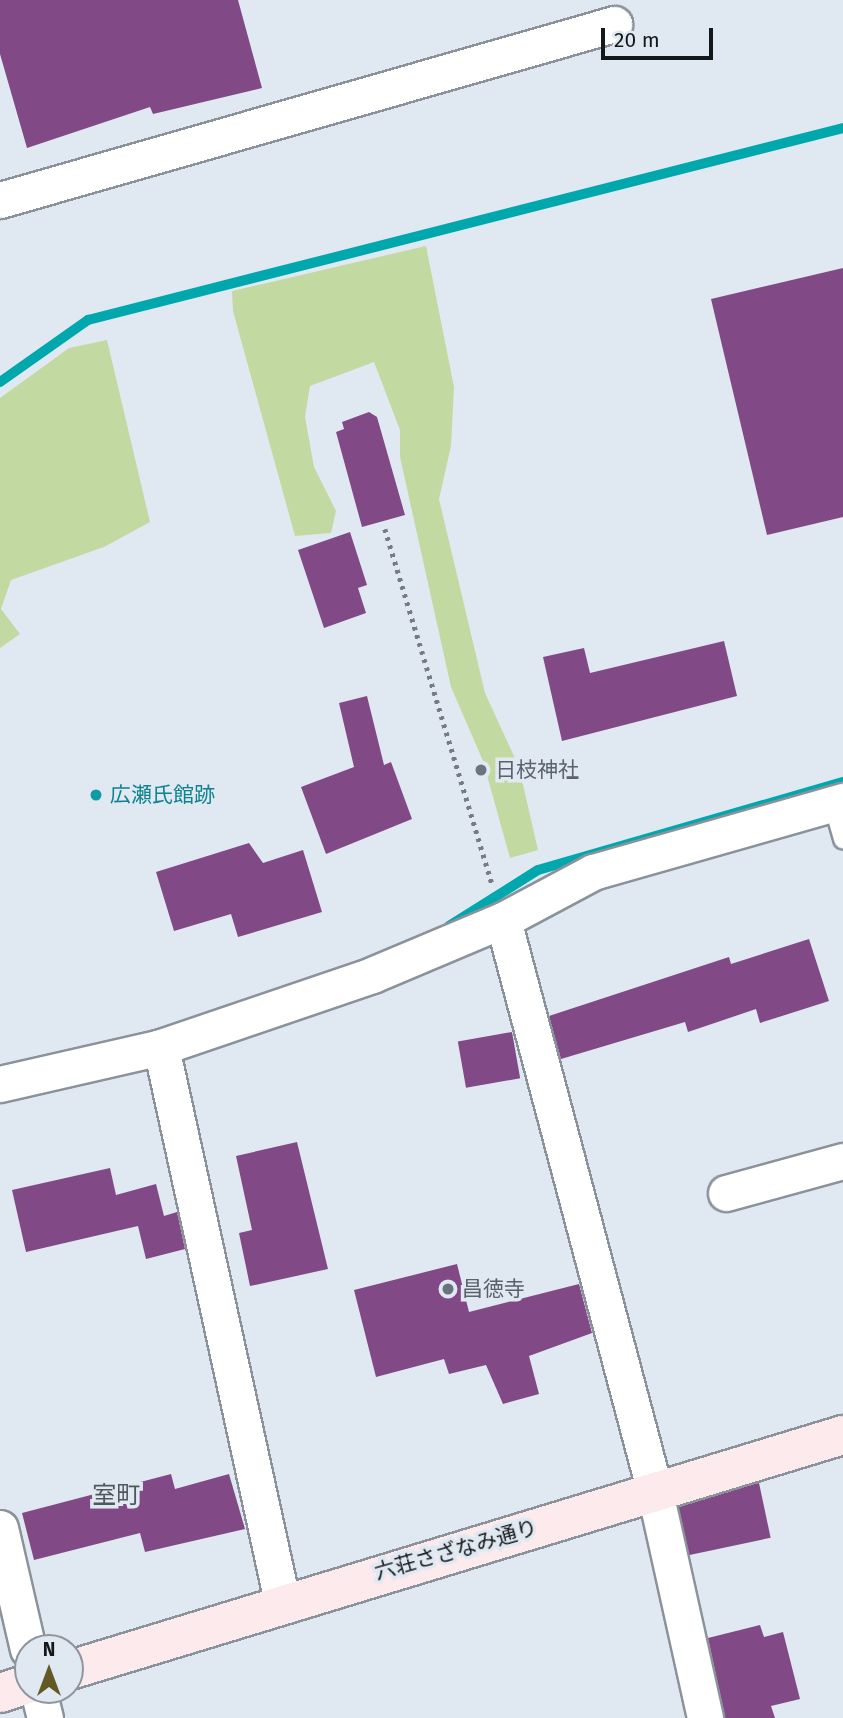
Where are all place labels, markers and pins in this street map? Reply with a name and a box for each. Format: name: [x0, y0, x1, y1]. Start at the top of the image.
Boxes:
place label: 日枝神社: [495, 757, 579, 783]
marker: 日枝神社: [473, 762, 489, 778]
place label: 広瀬氏館跡: [110, 782, 215, 808]
marker: 広瀬氏館跡: [88, 787, 104, 803]
place label: 昌徳寺: [462, 1276, 525, 1302]
marker: 昌徳寺: [440, 1281, 456, 1297]

